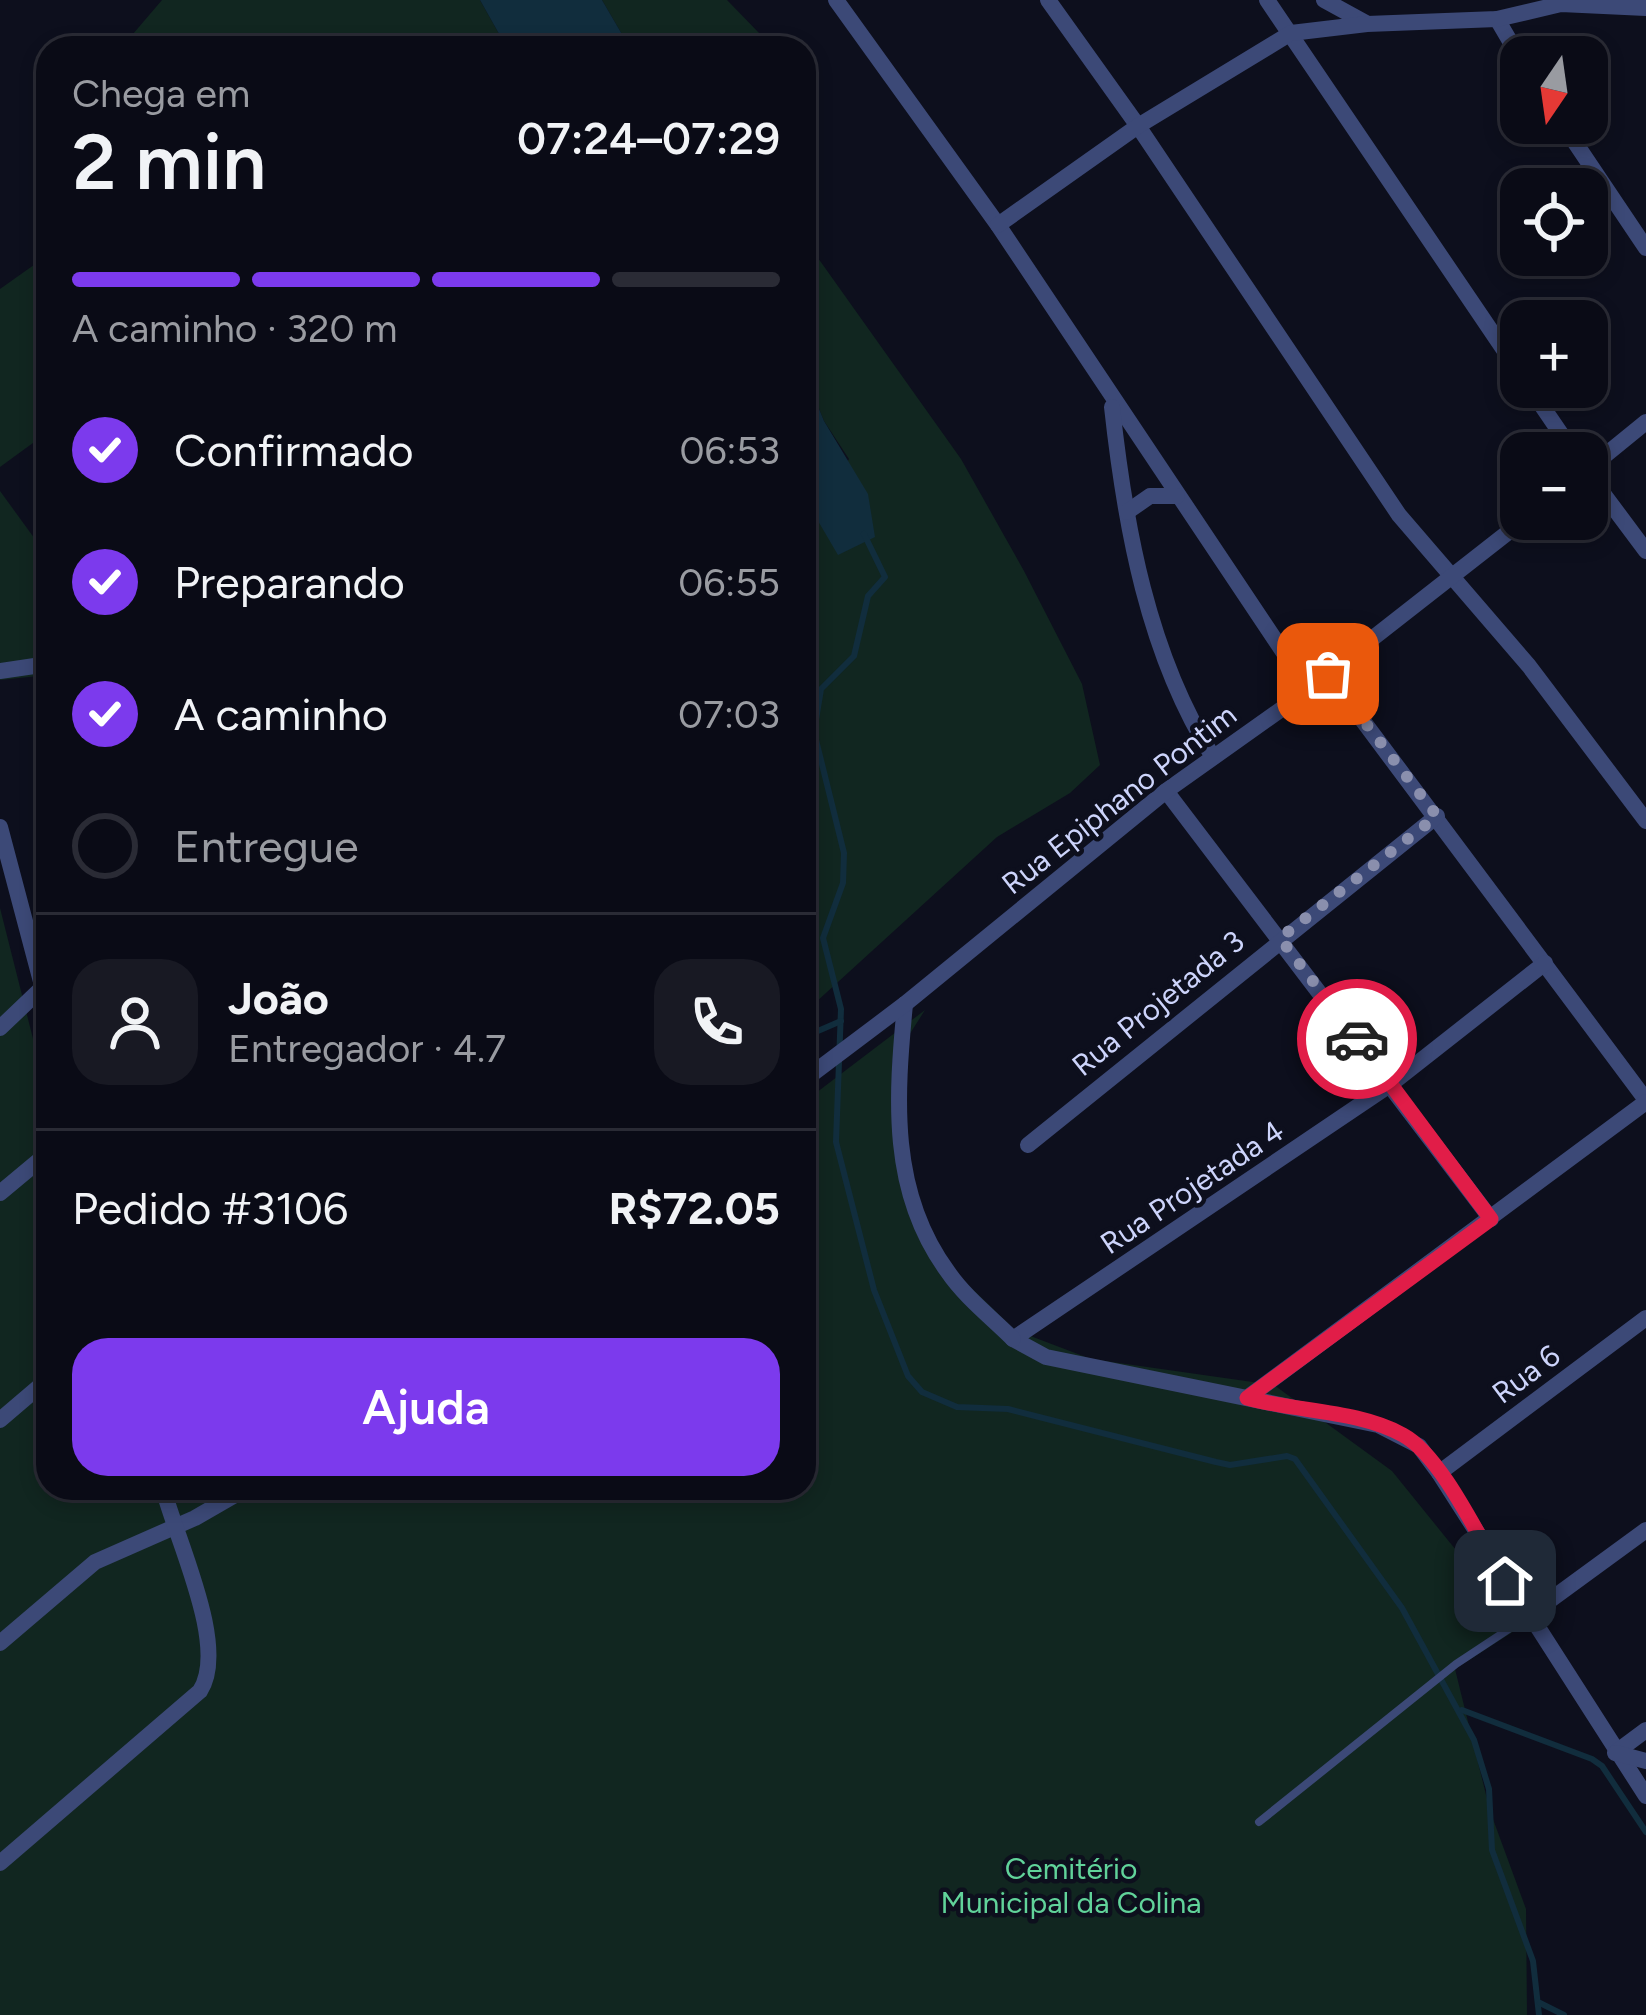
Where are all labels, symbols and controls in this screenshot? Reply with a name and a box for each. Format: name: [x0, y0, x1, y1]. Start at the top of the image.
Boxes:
north arrow: [1500, 36, 1608, 144]
map controls: [1500, 36, 1608, 540]
text: Chega em: [72, 70, 250, 117]
text: 07:24–07:29: [517, 111, 780, 165]
text: 2 min: [72, 115, 266, 209]
button: locate: [1500, 168, 1608, 276]
button: +: [1500, 300, 1608, 408]
text: A caminho · 320 m: [72, 305, 397, 352]
icon: check: [72, 417, 138, 483]
text: Confirmado: [174, 423, 414, 477]
text: 06:53: [679, 427, 780, 474]
button: −: [1500, 432, 1608, 540]
icon: check: [72, 549, 138, 615]
text: Preparando: [174, 555, 405, 609]
text: 06:55: [678, 559, 780, 606]
pin: [1277, 623, 1379, 725]
icon: bag: [1295, 641, 1361, 707]
icon: check: [72, 681, 138, 747]
text: A caminho: [174, 687, 388, 741]
text: 07:03: [678, 691, 780, 738]
street label: Rua Epiphano Pontim: [995, 696, 1243, 902]
text: Entregue: [174, 819, 359, 873]
street label: Rua Projetada 3: [1065, 922, 1251, 1084]
button: person: [72, 959, 198, 1085]
button: phone: [654, 959, 780, 1085]
text: João: [228, 971, 329, 1025]
courier: [1297, 979, 1417, 1099]
icon: car: [1324, 1006, 1390, 1072]
text: Entregador · 4.7: [228, 1025, 506, 1072]
street label: Rua Projetada 4: [1093, 1112, 1291, 1262]
text: Pedido #3106: [72, 1181, 348, 1235]
text: R$72.05: [609, 1181, 780, 1235]
street label: Rua 6: [1485, 1337, 1567, 1411]
button: Ajuda: [72, 1338, 780, 1476]
pin: [1454, 1530, 1556, 1632]
icon: home: [1472, 1548, 1538, 1614]
park label: Cemitério Municipal da Colina: [941, 1850, 1201, 1921]

